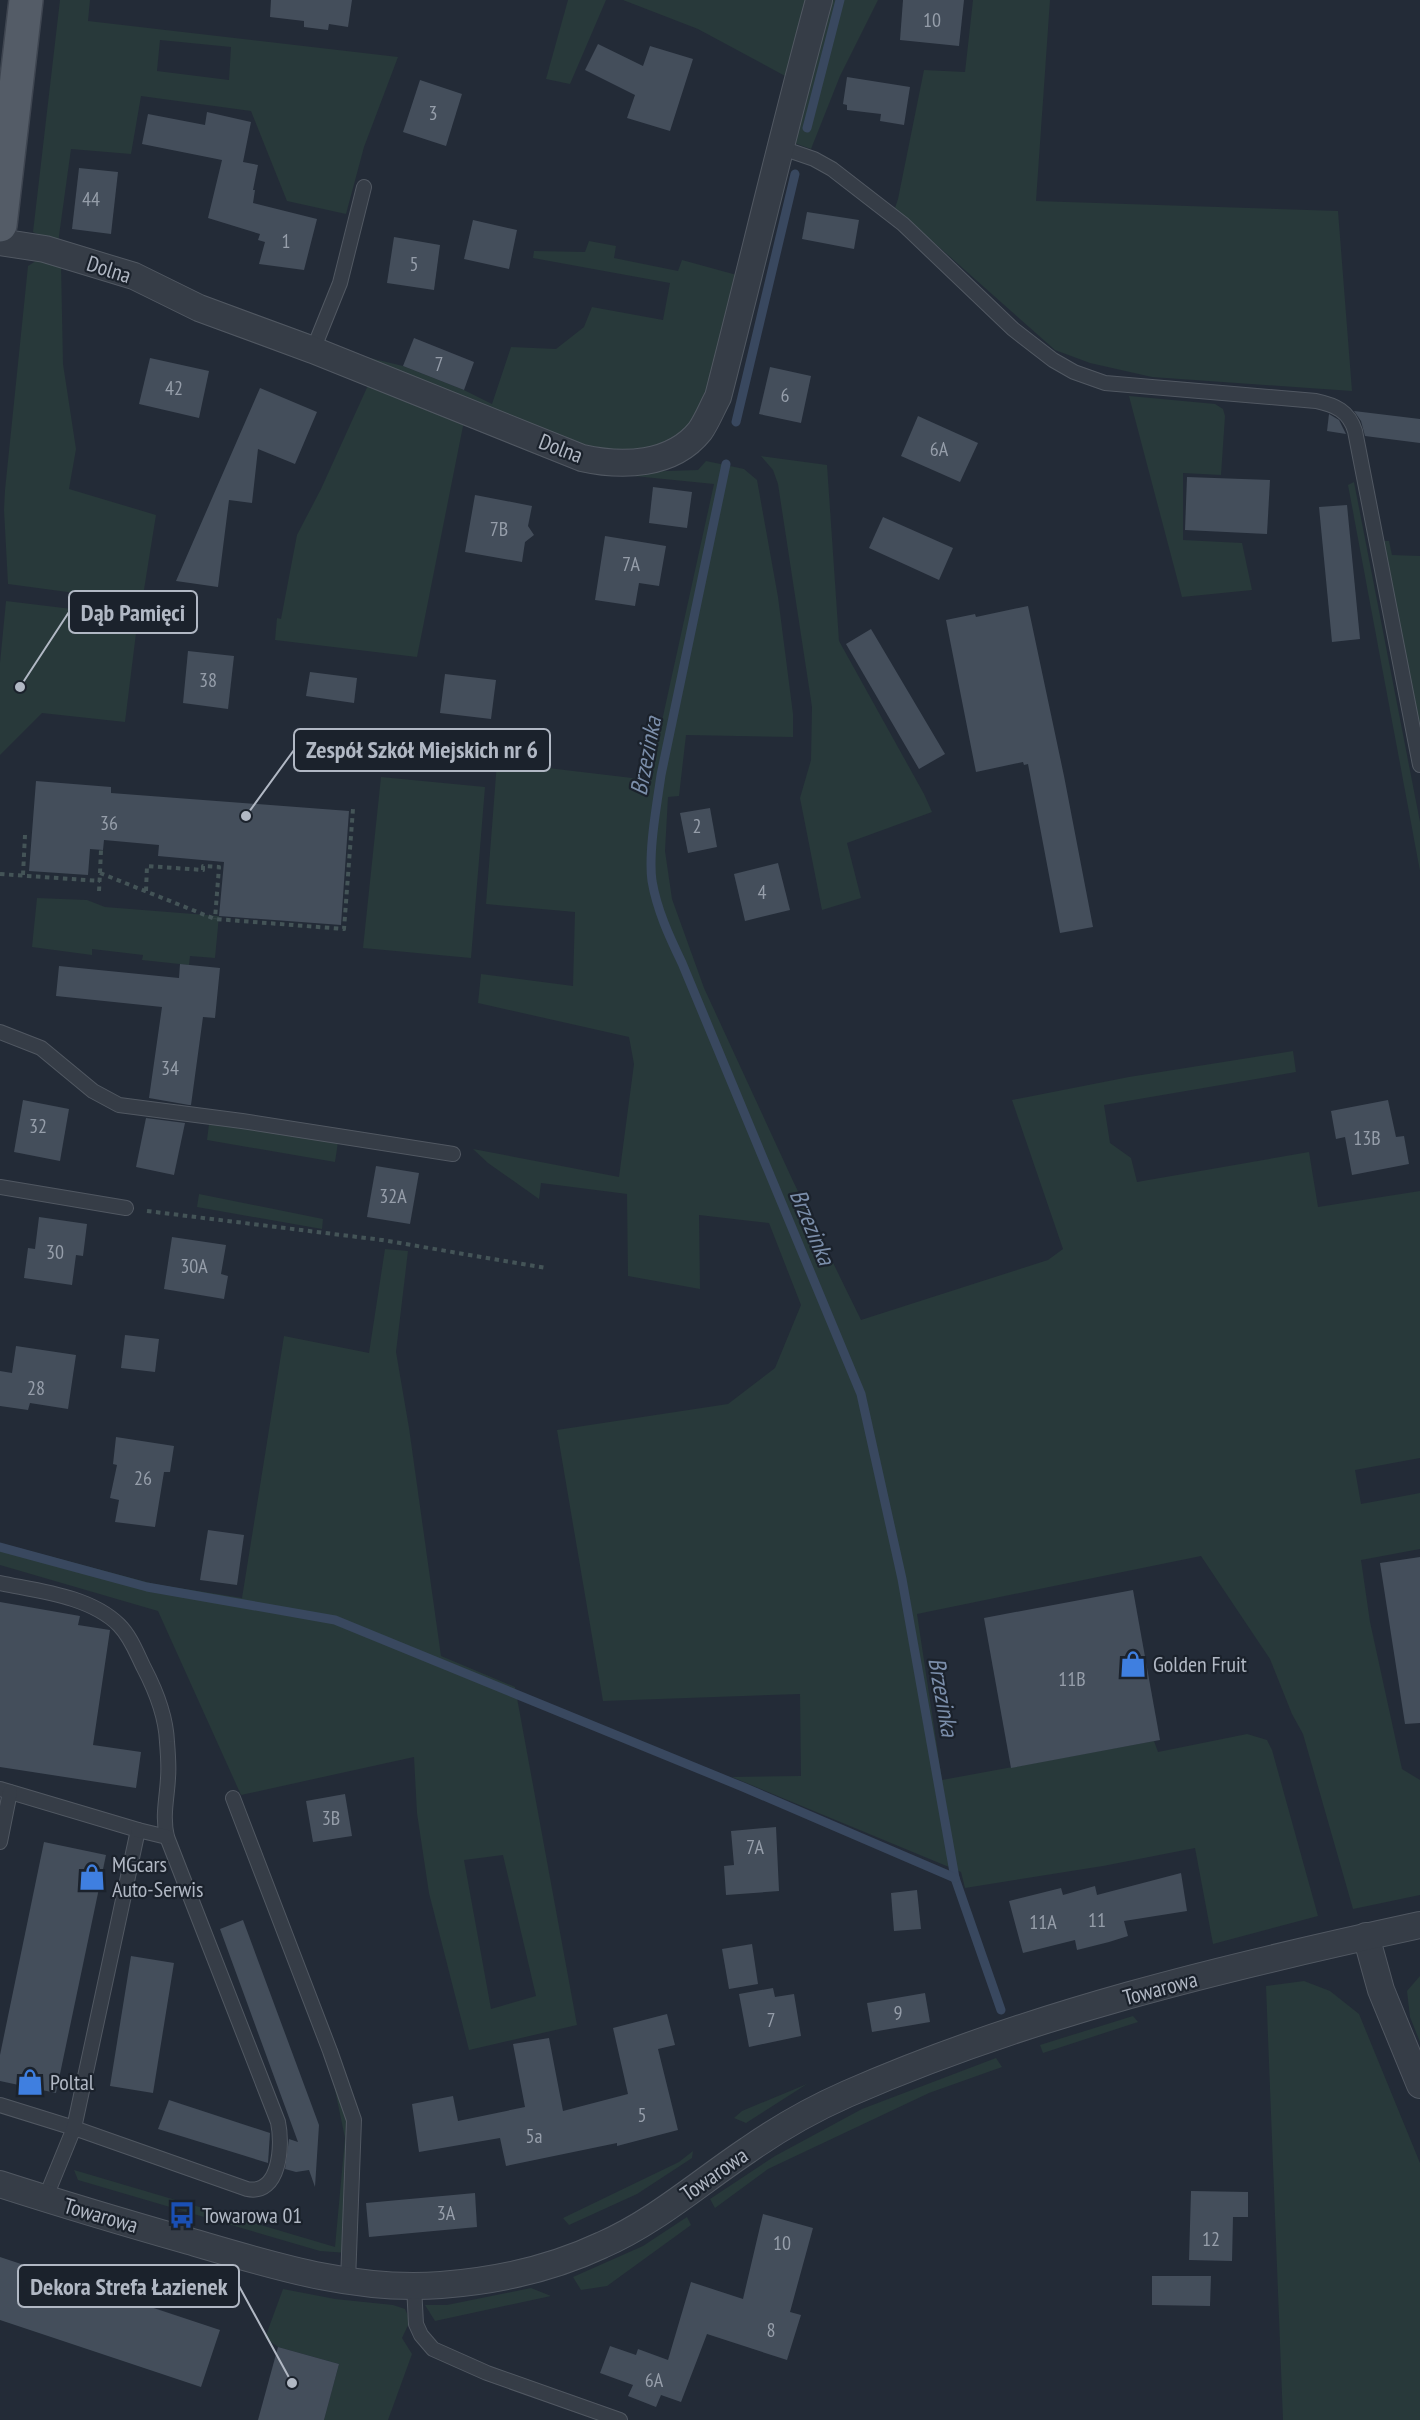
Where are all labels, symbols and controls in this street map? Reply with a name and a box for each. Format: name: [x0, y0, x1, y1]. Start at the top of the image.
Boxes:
house number: 10: [923, 7, 941, 33]
house number: 3: [429, 100, 438, 126]
house number: 44: [82, 186, 100, 212]
house number: 1: [282, 228, 291, 254]
street label: Dolna: [83, 249, 135, 289]
house number: 5: [410, 251, 419, 277]
house number: 7: [435, 351, 444, 377]
house number: 42: [165, 375, 183, 401]
house number: 6: [781, 382, 790, 408]
street label: Dolna: [535, 427, 587, 469]
house number: 6A: [930, 436, 949, 462]
house number: 7B: [490, 516, 508, 542]
house number: 7A: [622, 551, 641, 577]
callout: Dąb Pamięci: [69, 591, 197, 633]
text: Dąb Pamięci: [81, 597, 185, 628]
house number: 38: [199, 667, 217, 693]
water label: Brzezinka: [623, 713, 669, 798]
callout: Zespół Szkół Miejskich nr 6: [294, 729, 550, 771]
text: Zespół Szkół Miejskich nr 6: [306, 734, 538, 765]
house number: 36: [100, 810, 118, 836]
house number: 2: [693, 813, 702, 839]
house number: 4: [758, 879, 767, 905]
house number: 34: [161, 1055, 179, 1081]
house number: 32: [29, 1113, 47, 1139]
house number: 13B: [1353, 1125, 1381, 1151]
house number: 32A: [379, 1183, 407, 1209]
water label: Brzezinka: [783, 1184, 843, 1271]
house number: 30: [46, 1239, 64, 1265]
house number: 30A: [180, 1253, 208, 1279]
house number: 28: [27, 1375, 45, 1401]
house number: 26: [134, 1465, 152, 1491]
shop icon: Golden Fruit: [1118, 1649, 1148, 1679]
place label: Golden Fruit: [1153, 1650, 1247, 1678]
water label: Brzezinka: [921, 1655, 966, 1740]
house number: 11B: [1058, 1666, 1086, 1692]
house number: 3B: [322, 1805, 340, 1831]
house number: 7A: [746, 1834, 765, 1860]
place label: MGcars Auto-Serwis: [112, 1850, 203, 1903]
shop icon: MGcars Auto-Serwis: [77, 1862, 107, 1892]
house number: 11: [1088, 1907, 1106, 1933]
house number: 11A: [1029, 1909, 1057, 1935]
street label: Towarowa: [1120, 1965, 1200, 2011]
house number: 9: [894, 2000, 903, 2026]
house number: 7: [767, 2007, 776, 2033]
shop icon: Poltal: [15, 2067, 45, 2097]
place label: Poltal: [50, 2068, 95, 2096]
house number: 5: [638, 2102, 647, 2128]
house number: 5a: [526, 2123, 543, 2149]
street label: Towarowa: [675, 2141, 753, 2207]
street label: Towarowa: [61, 2191, 141, 2239]
bus stop icon: Towarowa 01: [167, 2200, 197, 2230]
house number: 3A: [437, 2200, 456, 2226]
place label: Towarowa 01: [202, 2201, 302, 2229]
house number: 12: [1202, 2226, 1220, 2252]
house number: 10: [773, 2230, 791, 2256]
callout: Dekora Strefa Łazienek: [18, 2265, 239, 2307]
text: Dekora Strefa Łazienek: [30, 2271, 228, 2302]
house number: 8: [767, 2317, 776, 2343]
house number: 6A: [645, 2367, 664, 2393]

